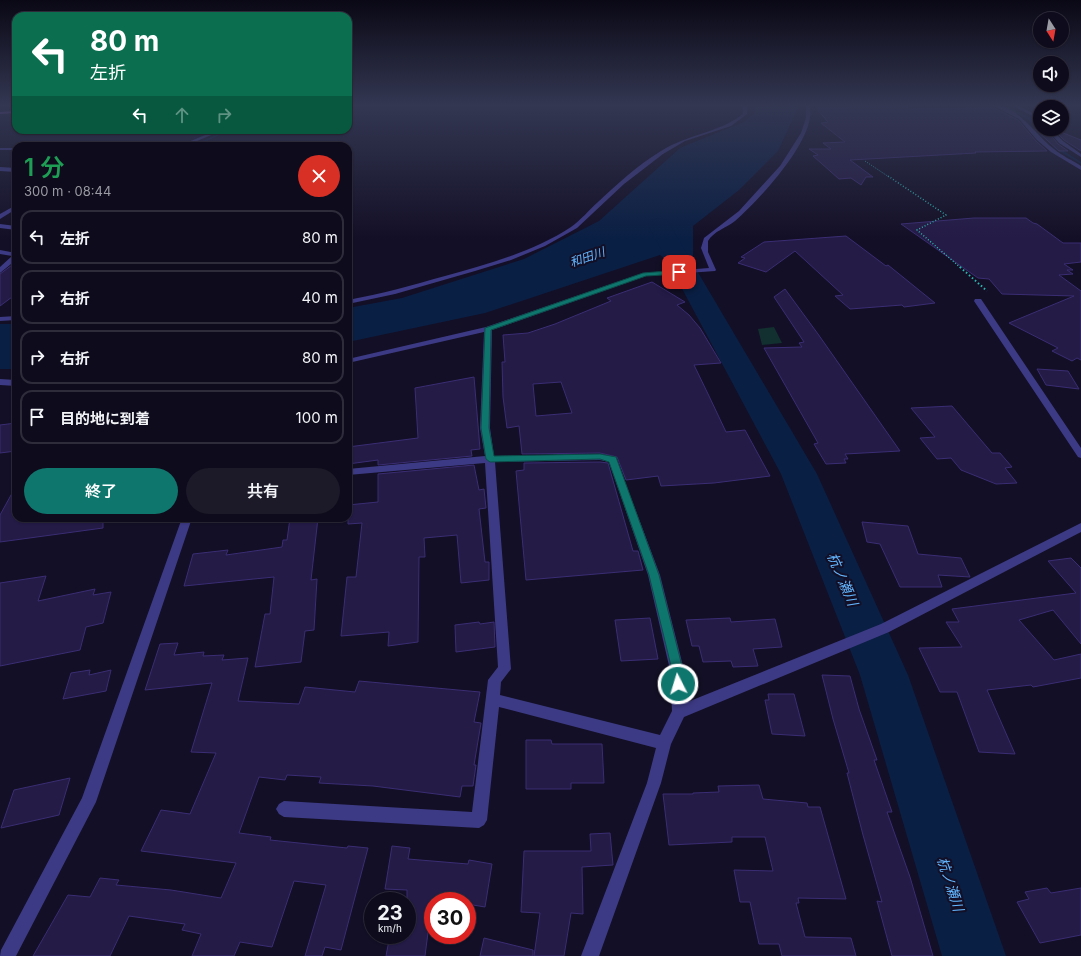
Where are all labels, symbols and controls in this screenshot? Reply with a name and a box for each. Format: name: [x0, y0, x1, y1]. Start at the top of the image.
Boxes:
north arrow: [1033, 12, 1069, 48]
map controls: [1033, 12, 1069, 136]
text: 80 m: [90, 24, 159, 58]
icon: left: [24, 28, 76, 80]
button: sound: [1033, 56, 1069, 92]
text: 左折: [90, 62, 126, 83]
button: layers: [1033, 100, 1069, 136]
icon: left: [129, 104, 151, 126]
icon: ahead: [171, 104, 193, 126]
icon: right: [213, 104, 235, 126]
text: 1 分: [24, 153, 64, 182]
button: close: [298, 155, 340, 197]
text: 300 m · 08:44: [24, 183, 111, 199]
icon: left: [26, 226, 48, 248]
text: 80 m: [302, 228, 338, 247]
text: 左折: [60, 229, 90, 248]
water label: 和田川: [568, 243, 608, 270]
pin: [662, 255, 696, 289]
icon: arrive: [668, 261, 690, 283]
icon: right: [26, 286, 48, 308]
text: 40 m: [301, 288, 338, 307]
text: 右折: [60, 289, 90, 308]
icon: right: [26, 346, 48, 368]
text: 80 m: [302, 348, 338, 367]
text: 右折: [60, 349, 90, 368]
icon: arrive: [26, 406, 48, 428]
text: 100 m: [296, 408, 338, 427]
text: 目的地に到着: [60, 409, 150, 428]
button: 終了: [24, 468, 178, 514]
button: 共有: [186, 468, 340, 514]
water label: 杭ノ瀬川: [824, 550, 863, 610]
position arrow: [657, 663, 699, 705]
water label: 杭ノ瀬川: [934, 855, 968, 915]
speed limit sign: 30: [424, 892, 476, 944]
text: 23: [377, 901, 403, 925]
text: km/h: [378, 922, 402, 934]

